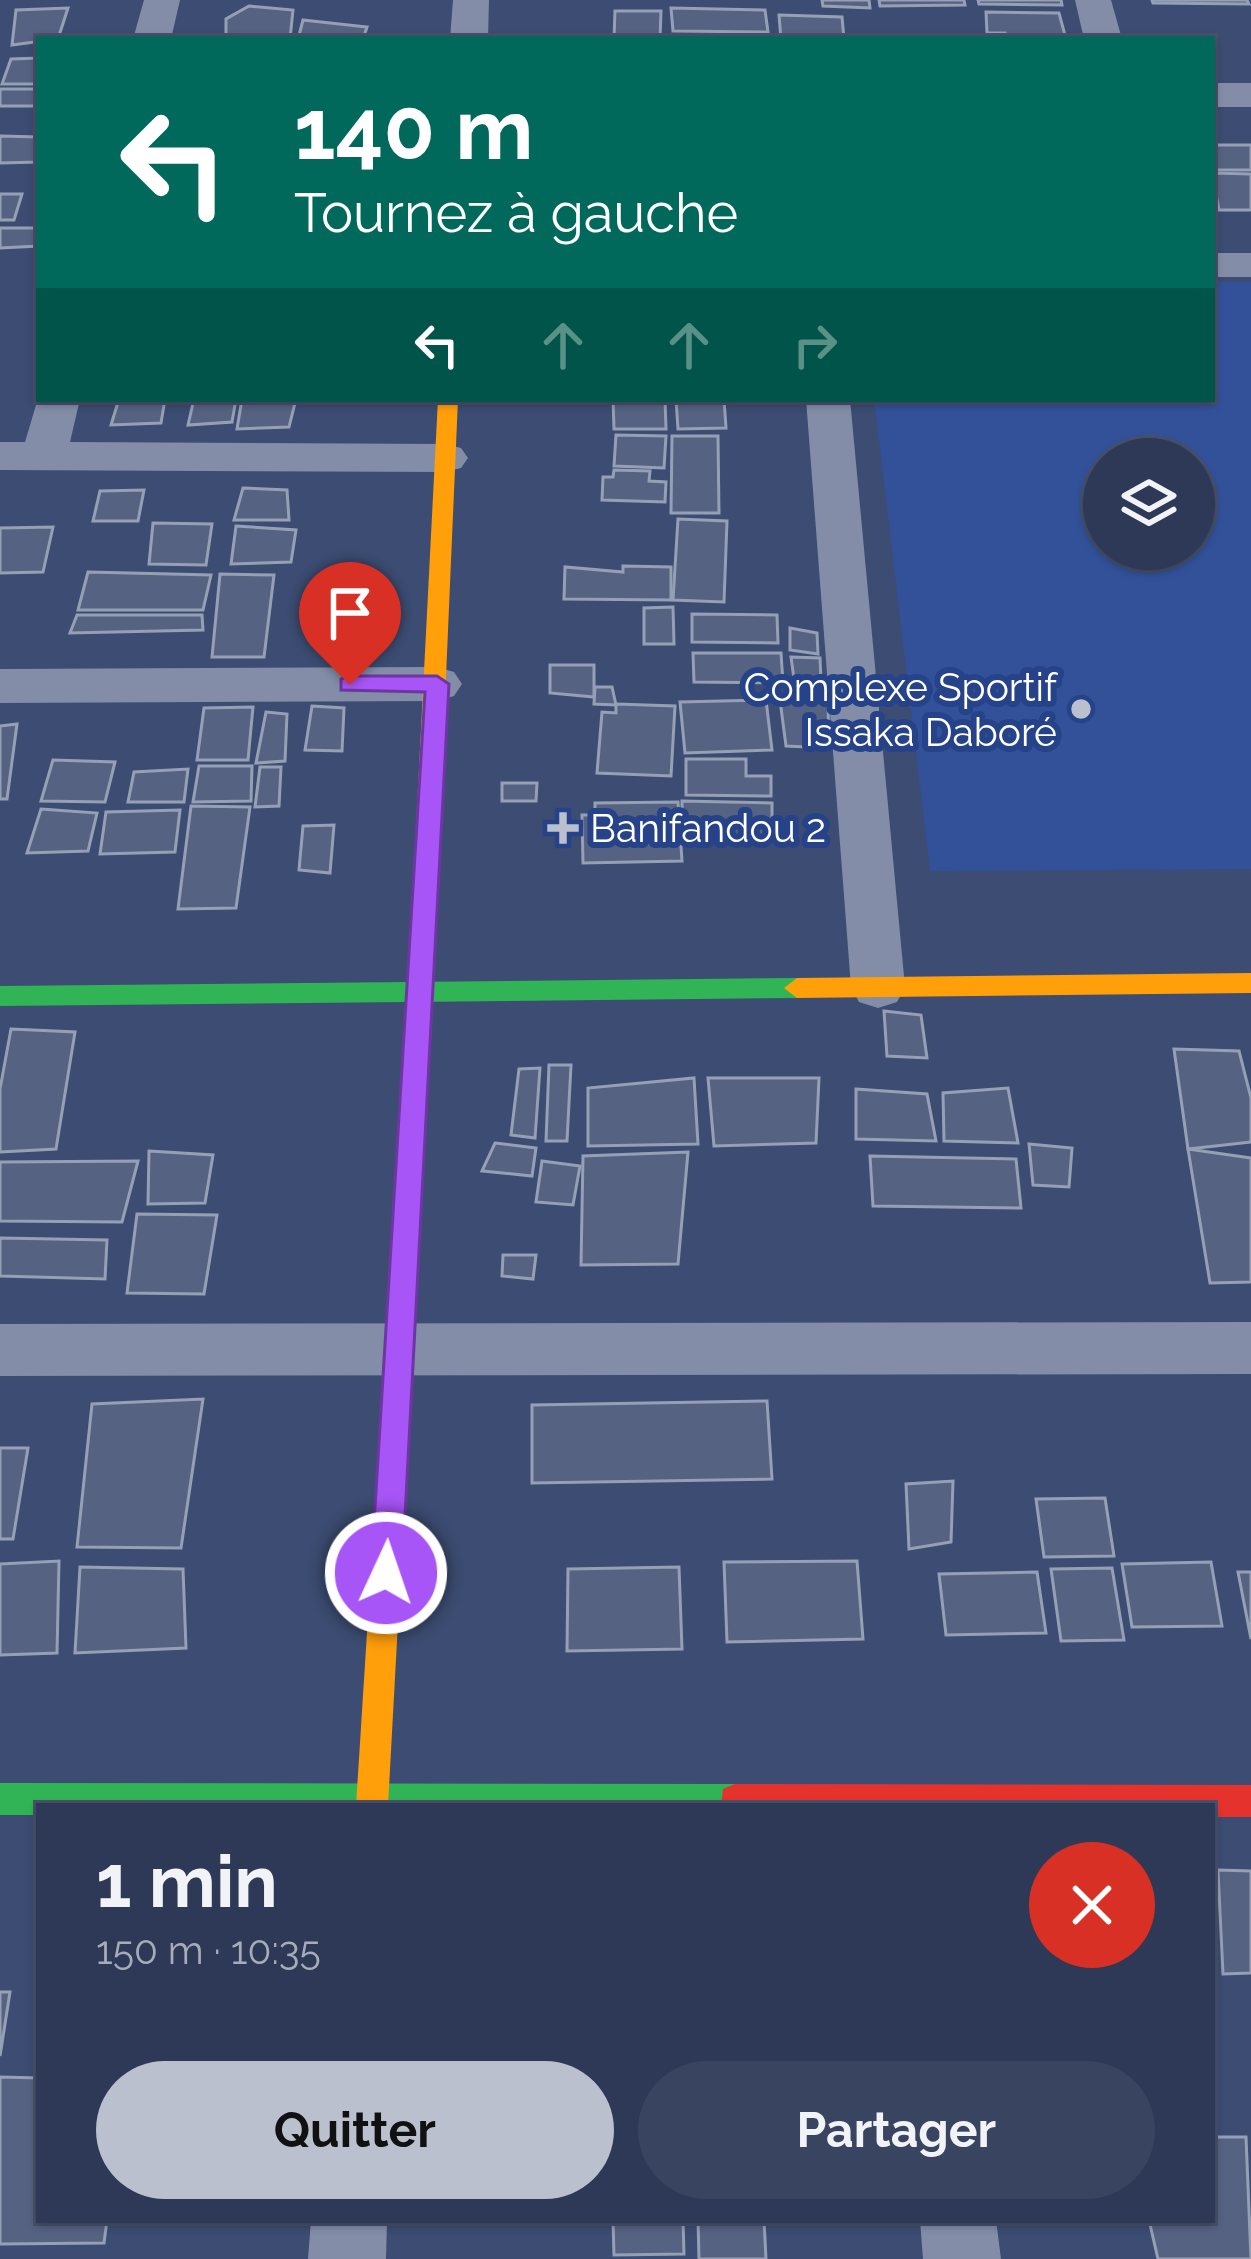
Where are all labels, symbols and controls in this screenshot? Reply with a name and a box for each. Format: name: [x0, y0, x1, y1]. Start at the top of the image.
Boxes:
text: 140 m: [294, 80, 533, 179]
icon: left: [96, 84, 252, 240]
text: Tournez à gauche: [294, 181, 738, 245]
icon: left: [404, 312, 470, 378]
icon: ahead: [530, 312, 596, 378]
icon: ahead: [656, 312, 722, 378]
icon: right: [782, 312, 848, 378]
map controls: [1083, 438, 1215, 570]
button: layers: [1083, 438, 1215, 570]
pin: [299, 562, 401, 685]
icon: arrive: [317, 580, 383, 646]
place label: Complexe Sportif Issaka Daboré: [744, 664, 1059, 755]
marker: Complexe Sportif Issaka Daboré: [1068, 696, 1094, 722]
place label: Banifandou 2: [590, 805, 826, 851]
marker: Banifandou 2: [547, 812, 579, 844]
position arrow: [323, 1510, 449, 1636]
text: 1 min: [96, 1839, 278, 1924]
button: close: [1029, 1842, 1155, 1968]
text: 150 m · 10:35: [96, 1927, 321, 1973]
button: Quitter: [96, 2061, 614, 2199]
button: Partager: [638, 2061, 1155, 2199]

